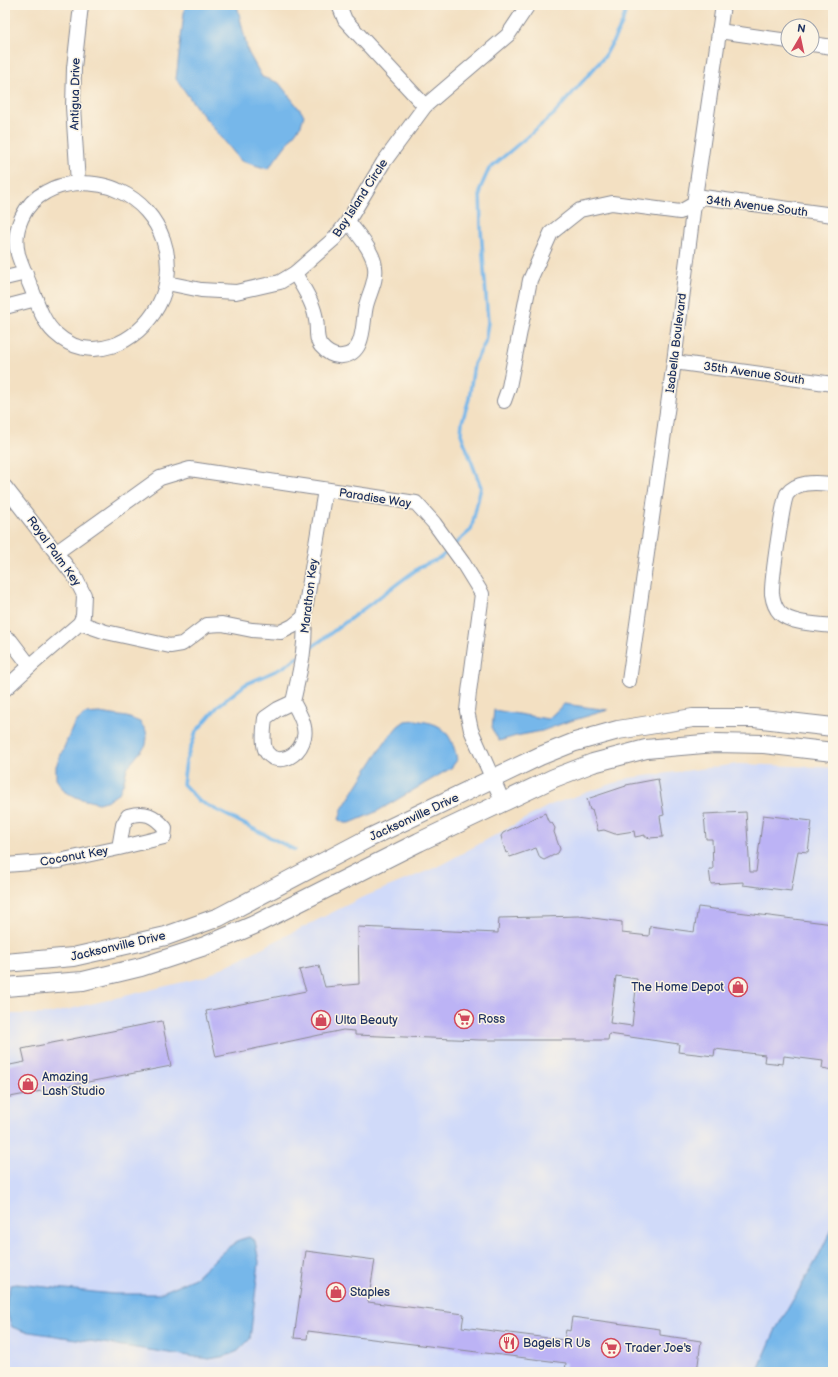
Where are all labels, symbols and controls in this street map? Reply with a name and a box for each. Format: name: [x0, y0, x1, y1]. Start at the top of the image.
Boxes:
north arrow: [780, 18, 820, 58]
text: N: [796, 22, 807, 36]
street label: Antigua Drive: [67, 58, 84, 130]
street label: Bay Island Circle: [330, 156, 391, 240]
street label: 34th Avenue South: [705, 193, 809, 220]
street label: Isabella Boulevard: [663, 292, 690, 394]
street label: 35th Avenue South: [702, 359, 806, 388]
street label: Paradise Way: [338, 485, 413, 512]
street label: Royal Palm Key: [23, 513, 84, 590]
street label: Marathon Key: [297, 557, 322, 634]
street label: Jacksonville Drive: [367, 790, 461, 845]
street label: Coconut Key: [39, 843, 110, 870]
street label: Jacksonville Drive: [69, 928, 167, 965]
shop icon: The Home Depot: [727, 976, 749, 998]
place label: The Home Depot: [631, 980, 724, 995]
supermarket icon: Ross: [453, 1008, 475, 1030]
shop icon: Ulta Beauty: [310, 1009, 332, 1031]
place label: Ross: [478, 1012, 505, 1027]
place label: Ulta Beauty: [335, 1013, 398, 1028]
place label: Amazing Lash Studio: [42, 1070, 105, 1099]
shop icon: Amazing Lash Studio: [17, 1073, 39, 1095]
shop icon: Staples: [325, 1281, 347, 1303]
place label: Staples: [350, 1285, 390, 1300]
restaurant icon: Bagels R Us: [498, 1332, 520, 1354]
place label: Bagels R Us: [523, 1336, 590, 1351]
supermarket icon: Trader Joe's: [600, 1337, 622, 1359]
place label: Trader Joe's: [625, 1341, 691, 1356]

